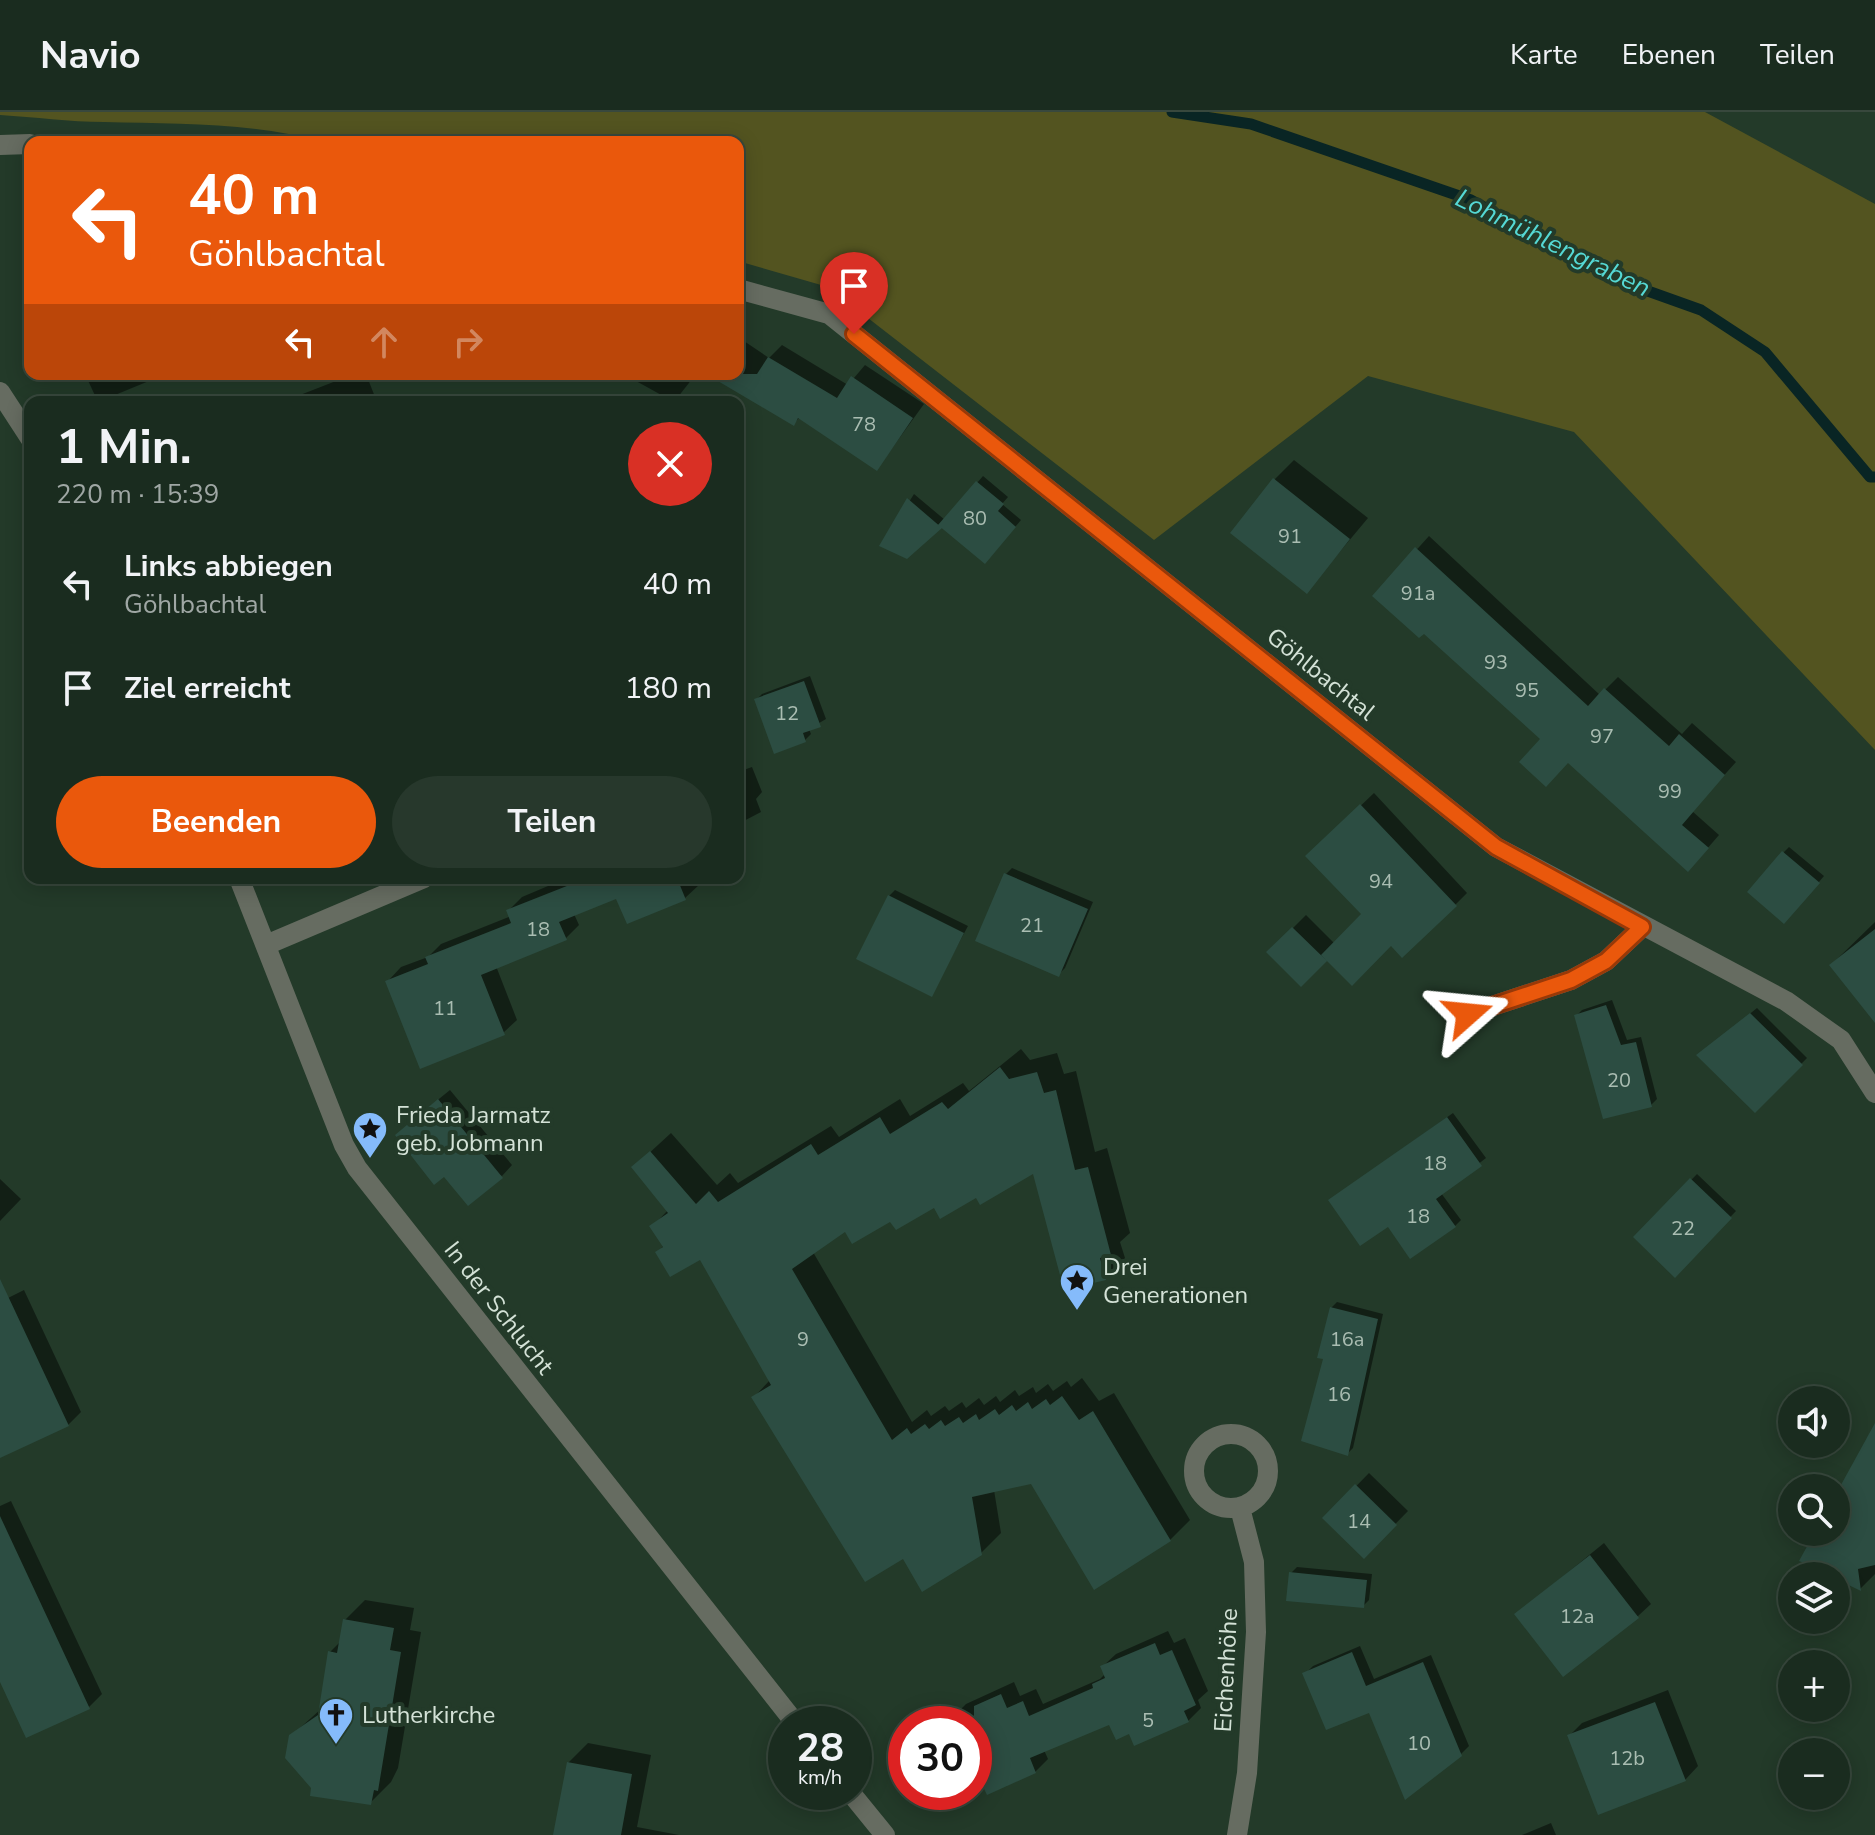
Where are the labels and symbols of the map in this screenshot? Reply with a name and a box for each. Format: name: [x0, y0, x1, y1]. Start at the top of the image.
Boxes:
water label: Lohmühlengraben: [1450, 181, 1656, 305]
pin: [820, 252, 888, 334]
house number: 78: [852, 411, 876, 438]
house number: 80: [963, 505, 987, 532]
house number: 91: [1278, 523, 1302, 550]
house number: 91a: [1401, 580, 1435, 607]
street label: Göhlbachtal: [1260, 620, 1382, 728]
house number: 93: [1484, 649, 1508, 676]
house number: 95: [1515, 677, 1539, 704]
house number: 12: [775, 700, 799, 727]
house number: 97: [1590, 723, 1614, 750]
house number: 99: [1658, 778, 1682, 805]
house number: 94: [1369, 868, 1393, 895]
house number: 21: [1020, 912, 1044, 939]
house number: 18: [526, 916, 550, 943]
position arrow: [1426, 972, 1510, 1056]
house number: 11: [433, 995, 457, 1022]
house number: 20: [1607, 1067, 1631, 1094]
place label: Frieda Jarmatz geb. Jobmann: [396, 1099, 551, 1159]
place icon: Frieda Jarmatz geb. Jobmann: [351, 1110, 389, 1160]
house number: 18: [1423, 1150, 1447, 1177]
house number: 18: [1406, 1203, 1430, 1230]
house number: 22: [1671, 1215, 1695, 1242]
street label: In der Schlucht: [437, 1235, 561, 1382]
place label: Drei Generationen: [1103, 1251, 1248, 1311]
place icon: Drei Generationen: [1058, 1262, 1096, 1312]
house number: 9: [797, 1326, 809, 1353]
house number: 16a: [1330, 1326, 1364, 1353]
house number: 16: [1327, 1381, 1351, 1408]
house number: 14: [1347, 1508, 1371, 1535]
house number: 12a: [1560, 1603, 1594, 1630]
street label: Eichenhöhe: [1207, 1607, 1245, 1733]
church icon: Lutherkirche: [317, 1696, 355, 1746]
place label: Lutherkirche: [362, 1699, 495, 1731]
speed limit sign: 30: [888, 1706, 992, 1810]
house number: 5: [1142, 1707, 1154, 1734]
house number: 10: [1407, 1730, 1431, 1757]
house number: 12b: [1609, 1745, 1645, 1772]

